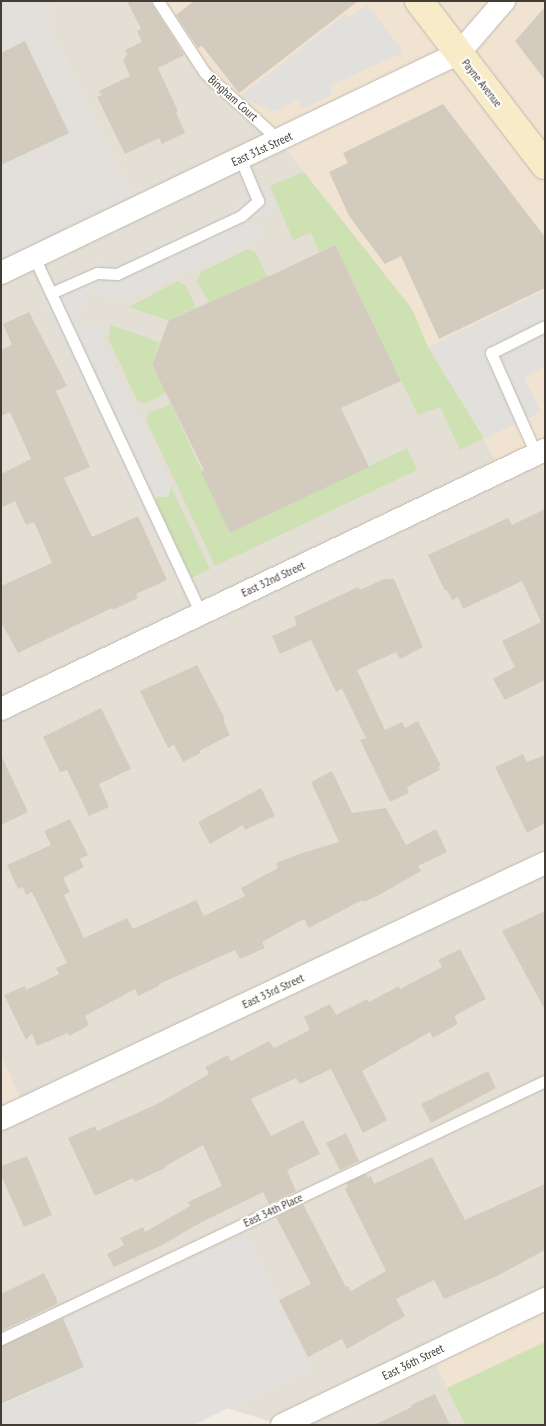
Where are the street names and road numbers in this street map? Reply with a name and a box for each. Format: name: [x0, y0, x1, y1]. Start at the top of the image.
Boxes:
street label: Payne Avenue: [459, 56, 505, 110]
street label: Bingham Court: [205, 72, 261, 124]
street label: East 31st Street: [229, 129, 295, 169]
street label: East 32nd Street: [239, 558, 307, 600]
street label: East 33rd Street: [240, 970, 306, 1012]
street label: East 34th Place: [241, 1190, 305, 1230]
street label: East 36th Street: [380, 1341, 446, 1383]

